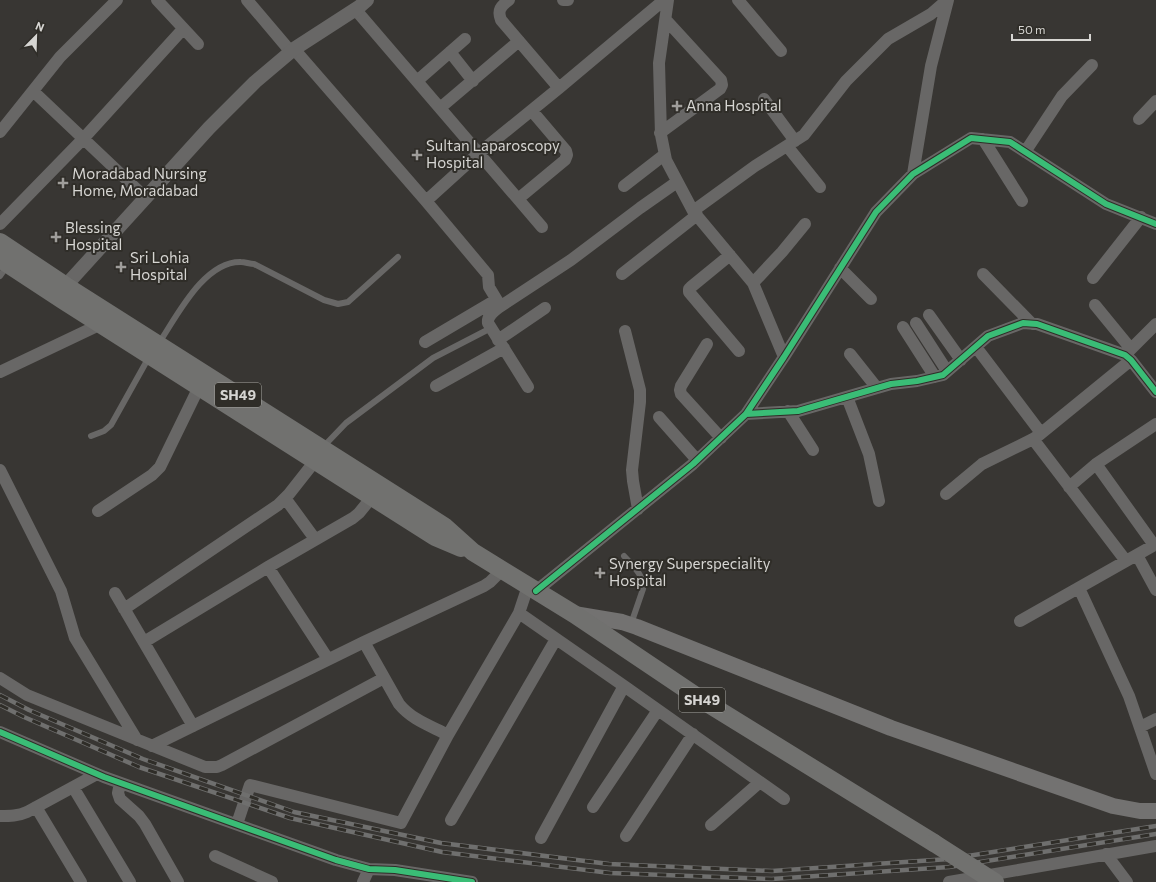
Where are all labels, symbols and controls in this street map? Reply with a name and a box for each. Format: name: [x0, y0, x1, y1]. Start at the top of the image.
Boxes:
north arrow: [16, 16, 56, 56]
scale bar: [1012, 16, 1090, 42]
text: N: [34, 19, 46, 34]
text: 50 m: [1018, 22, 1046, 36]
place label: Anna Hospital: [686, 96, 782, 114]
marker: Anna Hospital: [671, 100, 683, 112]
place label: Sultan Laparoscopy Hospital: [426, 136, 560, 171]
marker: Sultan Laparoscopy Hospital: [411, 149, 423, 161]
place label: Moradabad Nursing Home, Moradabad: [72, 164, 207, 199]
marker: Moradabad Nursing Home, Moradabad: [57, 177, 69, 189]
place label: Blessing Hospital: [65, 218, 122, 253]
marker: Blessing Hospital: [50, 231, 62, 243]
place label: Sri Lohia Hospital: [130, 248, 189, 283]
marker: Sri Lohia Hospital: [115, 261, 127, 273]
road number: SH49: [215, 383, 261, 407]
place label: Synergy Superspeciality Hospital: [609, 554, 771, 589]
marker: Synergy Superspeciality Hospital: [594, 567, 606, 579]
road number: SH49: [679, 688, 725, 712]

